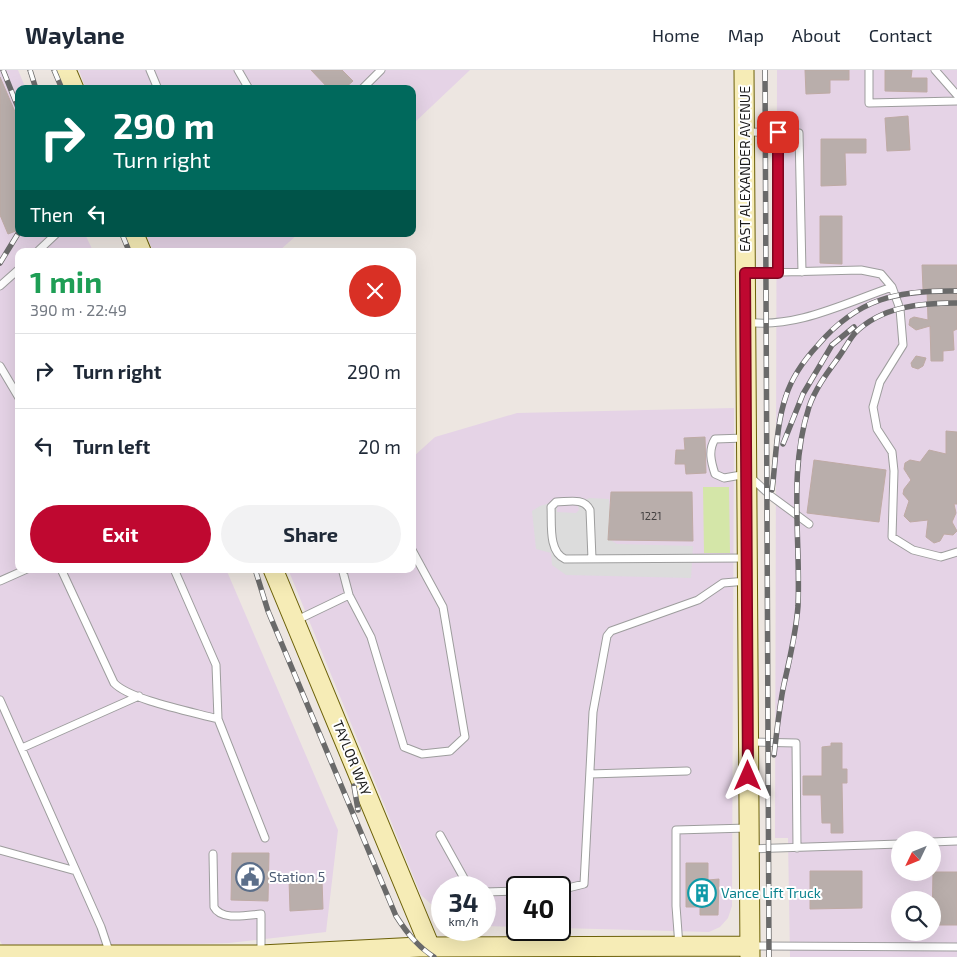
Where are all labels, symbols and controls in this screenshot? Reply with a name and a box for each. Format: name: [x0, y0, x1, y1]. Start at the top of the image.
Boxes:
text: Waylane: [25, 20, 125, 49]
text: Home: [652, 24, 700, 46]
text: Map: [728, 24, 764, 46]
text: About: [792, 24, 841, 46]
text: Contact: [869, 24, 932, 46]
street label: EAST ALEXANDER AVENUE: [736, 86, 753, 252]
text: 290 m: [113, 104, 214, 146]
icon: right: [30, 105, 95, 170]
pin: [757, 111, 799, 153]
icon: arrive: [764, 118, 792, 146]
text: Turn right: [113, 146, 211, 172]
icon: left: [83, 200, 111, 228]
text: Then: [30, 203, 73, 226]
text: 1 min: [30, 263, 102, 299]
button: close: [349, 265, 401, 317]
text: 390 m · 22:49: [30, 300, 127, 319]
icon: right: [30, 357, 58, 385]
text: Turn right: [73, 360, 161, 383]
text: 290 m: [347, 360, 401, 383]
icon: left: [30, 432, 58, 460]
text: Turn left: [73, 435, 150, 458]
text: 20 m: [358, 435, 401, 458]
button: Exit: [30, 505, 211, 563]
button: Share: [221, 505, 401, 563]
house number: 1221: [640, 509, 662, 522]
street label: TAYLOR WAY: [330, 718, 375, 798]
position arrow: [721, 749, 773, 801]
north arrow: [891, 831, 941, 881]
map controls: [891, 831, 941, 941]
public building icon: Station 5: [235, 862, 265, 892]
place label: Station 5: [269, 868, 325, 885]
speed limit sign: 40: [506, 876, 571, 941]
building icon: Vance Lift Truck: [687, 878, 717, 908]
place label: Vance Lift Truck: [721, 884, 821, 901]
text: 34: [448, 887, 479, 917]
button: search: [891, 891, 941, 941]
text: km/h: [449, 914, 478, 928]

